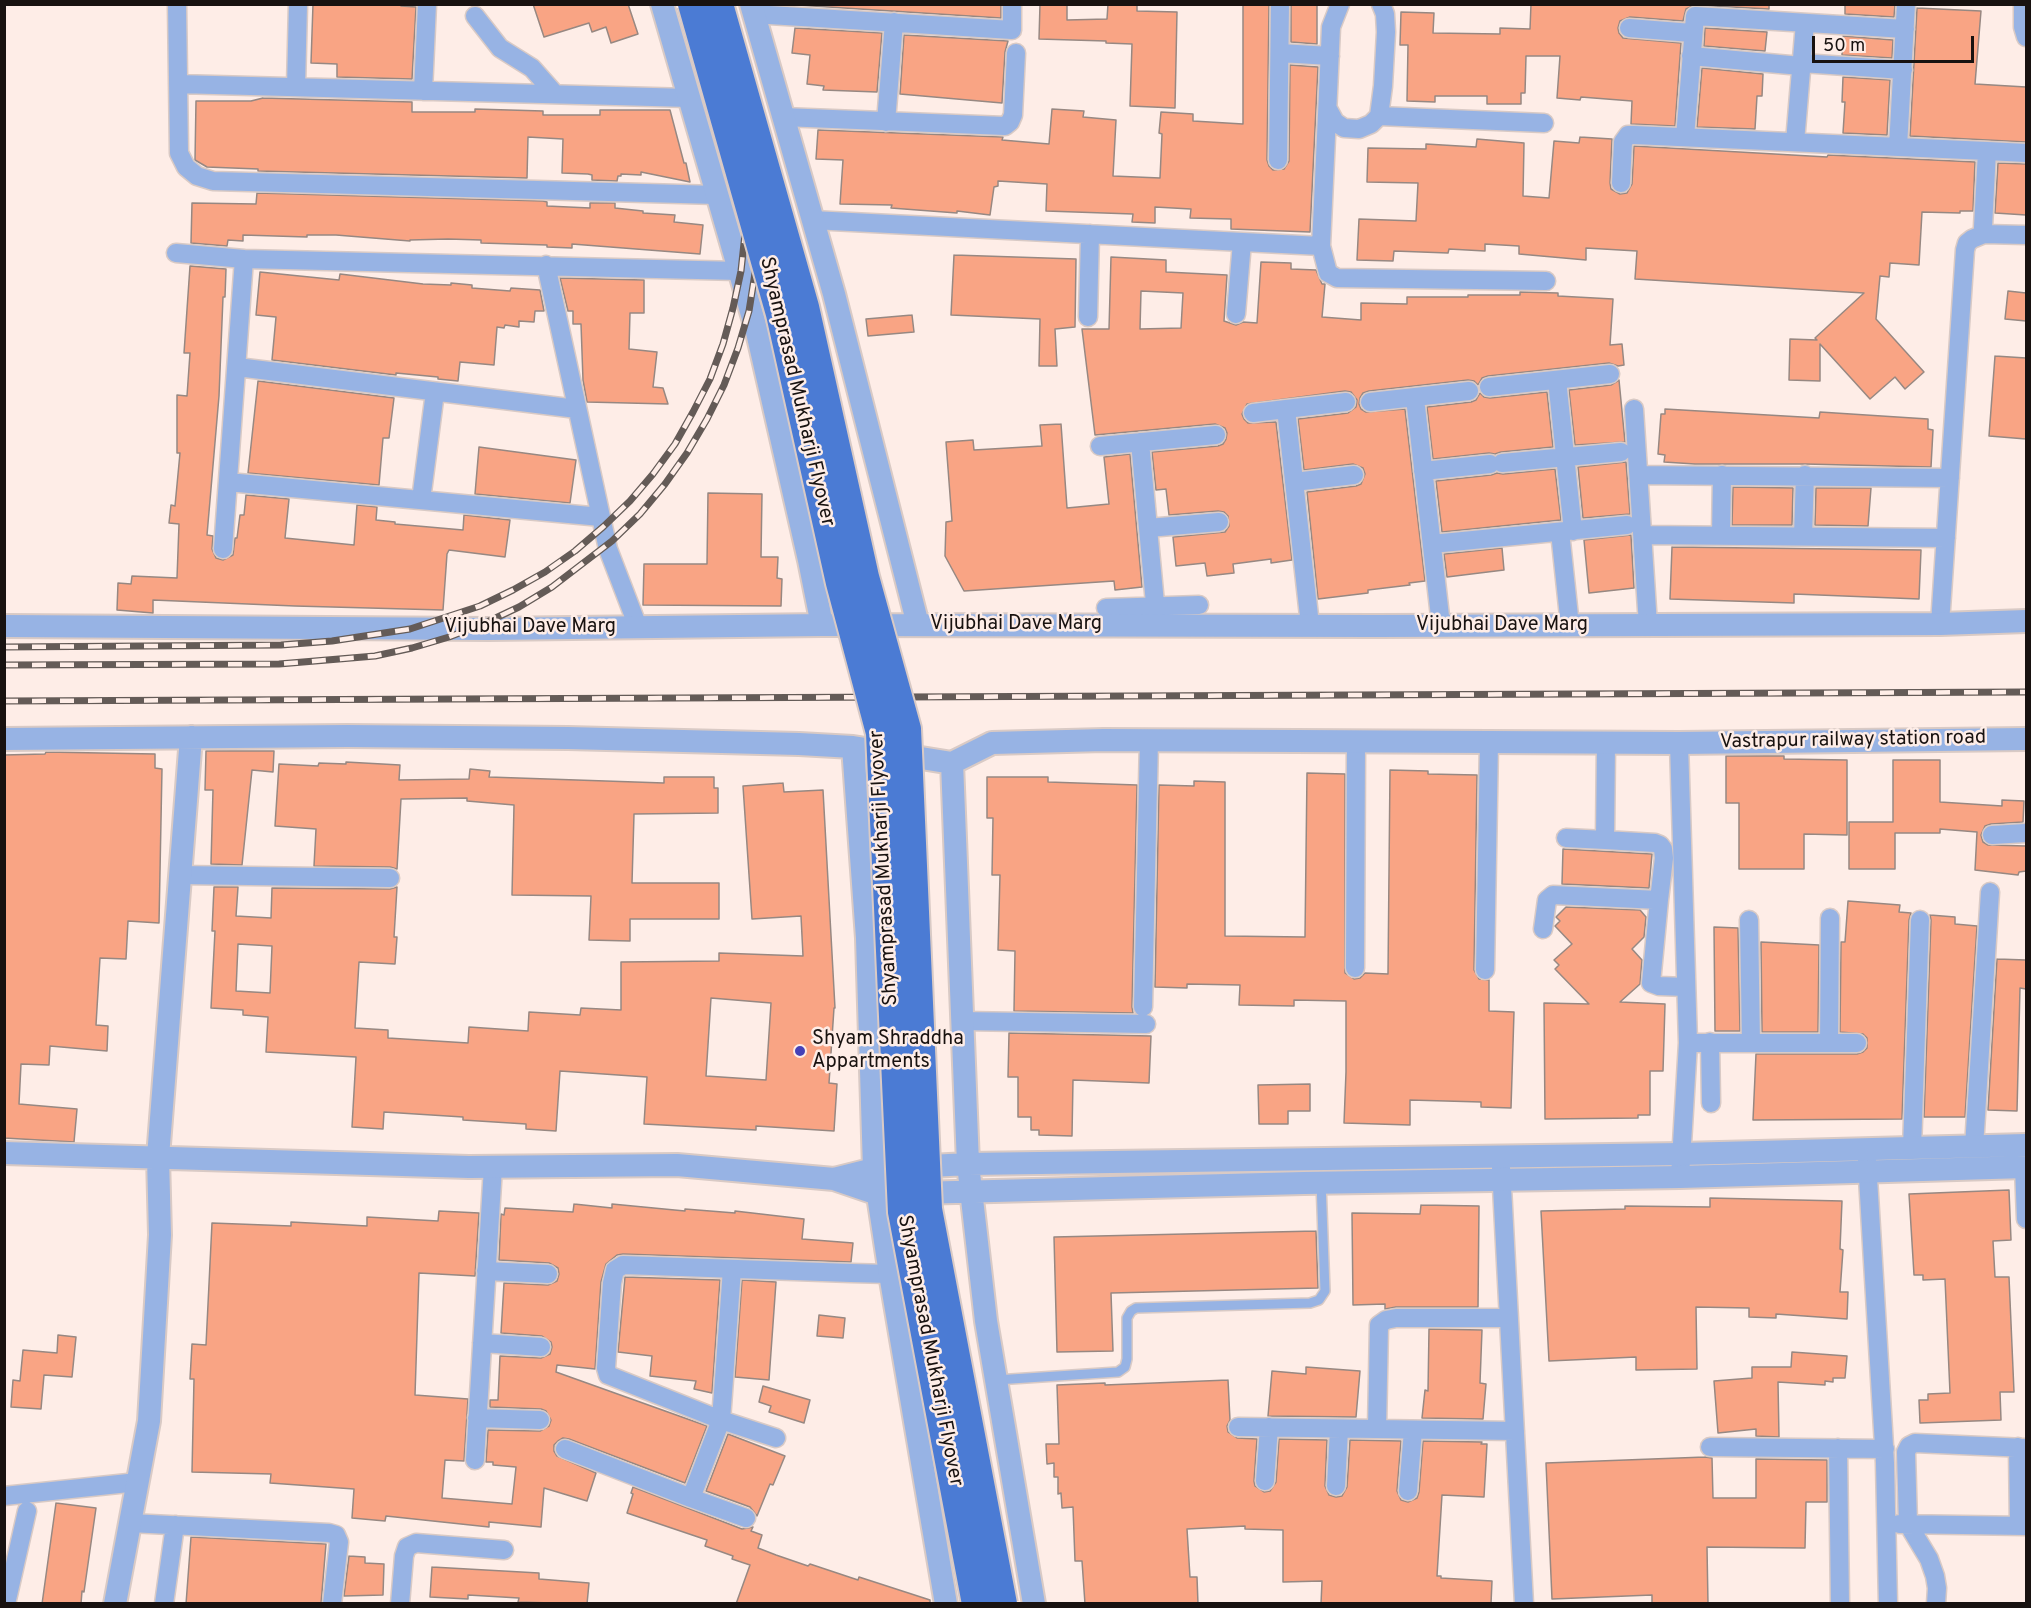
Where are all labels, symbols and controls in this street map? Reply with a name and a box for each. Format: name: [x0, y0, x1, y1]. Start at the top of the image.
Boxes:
scale bar: [1815, 24, 1977, 62]
text: 50 m: [1823, 35, 1865, 58]
street label: Shyamprasad Mukharji Flyover: [753, 255, 839, 529]
street label: Vijubhai Dave Marg: [930, 613, 1102, 637]
street label: Vijubhai Dave Marg: [1416, 614, 1588, 638]
street label: Vijubhai Dave Marg: [444, 616, 616, 640]
street label: Vastrapur railway station road: [1720, 727, 1986, 755]
street label: Shyamprasad Mukharji Flyover: [866, 730, 904, 1006]
place label: Shyam Shraddha Appartments: [812, 1028, 964, 1075]
marker: Shyam Shraddha Appartments: [793, 1044, 807, 1058]
street label: Shyamprasad Mukharji Flyover: [891, 1213, 967, 1489]

